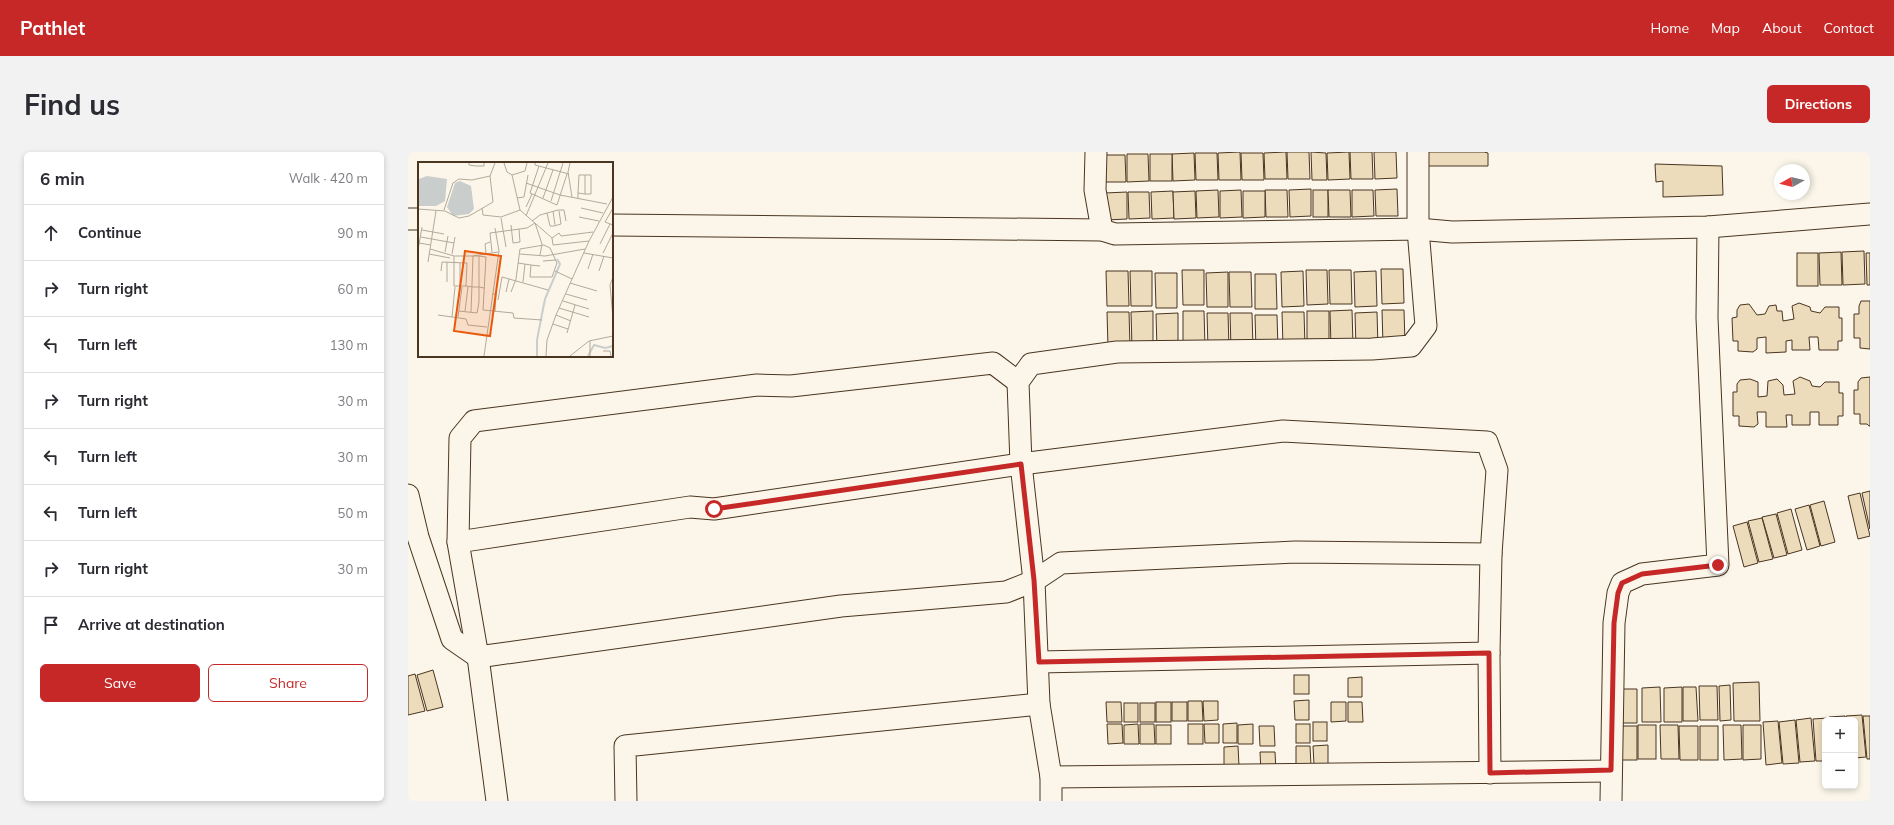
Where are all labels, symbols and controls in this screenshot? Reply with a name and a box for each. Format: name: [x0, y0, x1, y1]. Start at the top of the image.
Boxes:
text: Pathlet: [20, 16, 85, 40]
text: Home: [1650, 19, 1689, 37]
text: Map: [1711, 19, 1740, 37]
text: About: [1762, 19, 1802, 37]
text: Contact: [1824, 19, 1874, 37]
button: Directions: [1767, 85, 1870, 123]
text: Find us: [24, 87, 120, 122]
inset map: [418, 162, 613, 357]
north arrow: [1774, 164, 1810, 200]
text: 6 min: [40, 168, 85, 189]
text: Walk · 420 m: [289, 170, 368, 186]
icon: ahead: [40, 222, 62, 244]
text: Continue: [78, 223, 141, 242]
text: 90 m: [338, 225, 368, 241]
icon: right: [40, 278, 62, 300]
text: Turn right: [78, 279, 148, 298]
text: 60 m: [338, 281, 368, 297]
icon: left: [40, 334, 62, 356]
text: Turn left: [78, 335, 137, 354]
text: 130 m: [330, 337, 368, 353]
icon: right: [40, 390, 62, 412]
text: Turn right: [78, 391, 148, 410]
text: 30 m: [338, 393, 368, 409]
icon: left: [40, 446, 62, 468]
text: Turn left: [78, 447, 137, 466]
text: 30 m: [338, 449, 368, 465]
route start: [705, 500, 723, 518]
icon: left: [40, 502, 62, 524]
text: Turn left: [78, 503, 137, 522]
text: 50 m: [338, 505, 368, 521]
route end: [1709, 556, 1727, 574]
icon: right: [40, 558, 62, 580]
text: Turn right: [78, 559, 148, 578]
text: 30 m: [338, 561, 368, 577]
icon: arrive: [40, 614, 62, 636]
text: Arrive at destination: [78, 615, 225, 634]
button: Save: [40, 664, 200, 702]
button: Share: [208, 664, 368, 702]
map controls: [1822, 717, 1858, 789]
button: +: [1822, 717, 1858, 753]
button: −: [1822, 753, 1858, 789]

